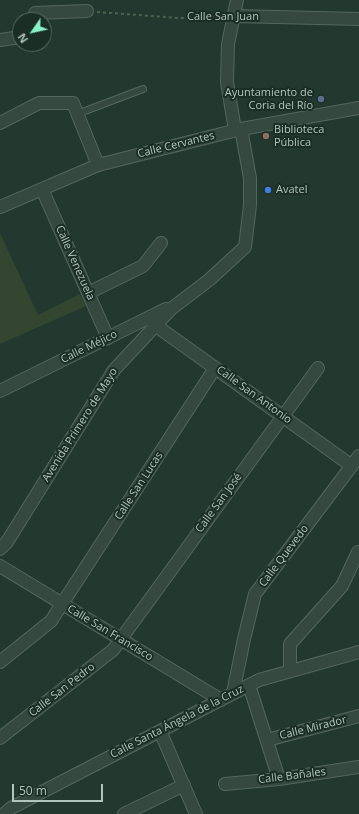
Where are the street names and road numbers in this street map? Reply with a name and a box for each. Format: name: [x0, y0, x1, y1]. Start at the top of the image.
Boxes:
street label: Calle San Juan: [187, 10, 259, 24]
street label: Calle Cervantes: [136, 129, 216, 161]
street label: Calle Venezuela: [53, 224, 97, 302]
street label: Calle Méjico: [59, 328, 119, 366]
street label: Calle San Antonio: [214, 363, 294, 427]
street label: Avenida Primero de Mayo: [39, 366, 121, 484]
street label: Calle San Lucas: [112, 449, 166, 523]
street label: Calle San José: [193, 471, 245, 535]
street label: Calle Quevedo: [256, 522, 312, 590]
street label: Calle San Francisco: [65, 602, 155, 664]
street label: Calle San Pedro: [26, 660, 98, 720]
street label: Calle Santa Ángela de la Cruz: [108, 683, 246, 761]
street label: Calle Mirador: [278, 713, 348, 743]
street label: Calle Bañales: [257, 765, 327, 787]

